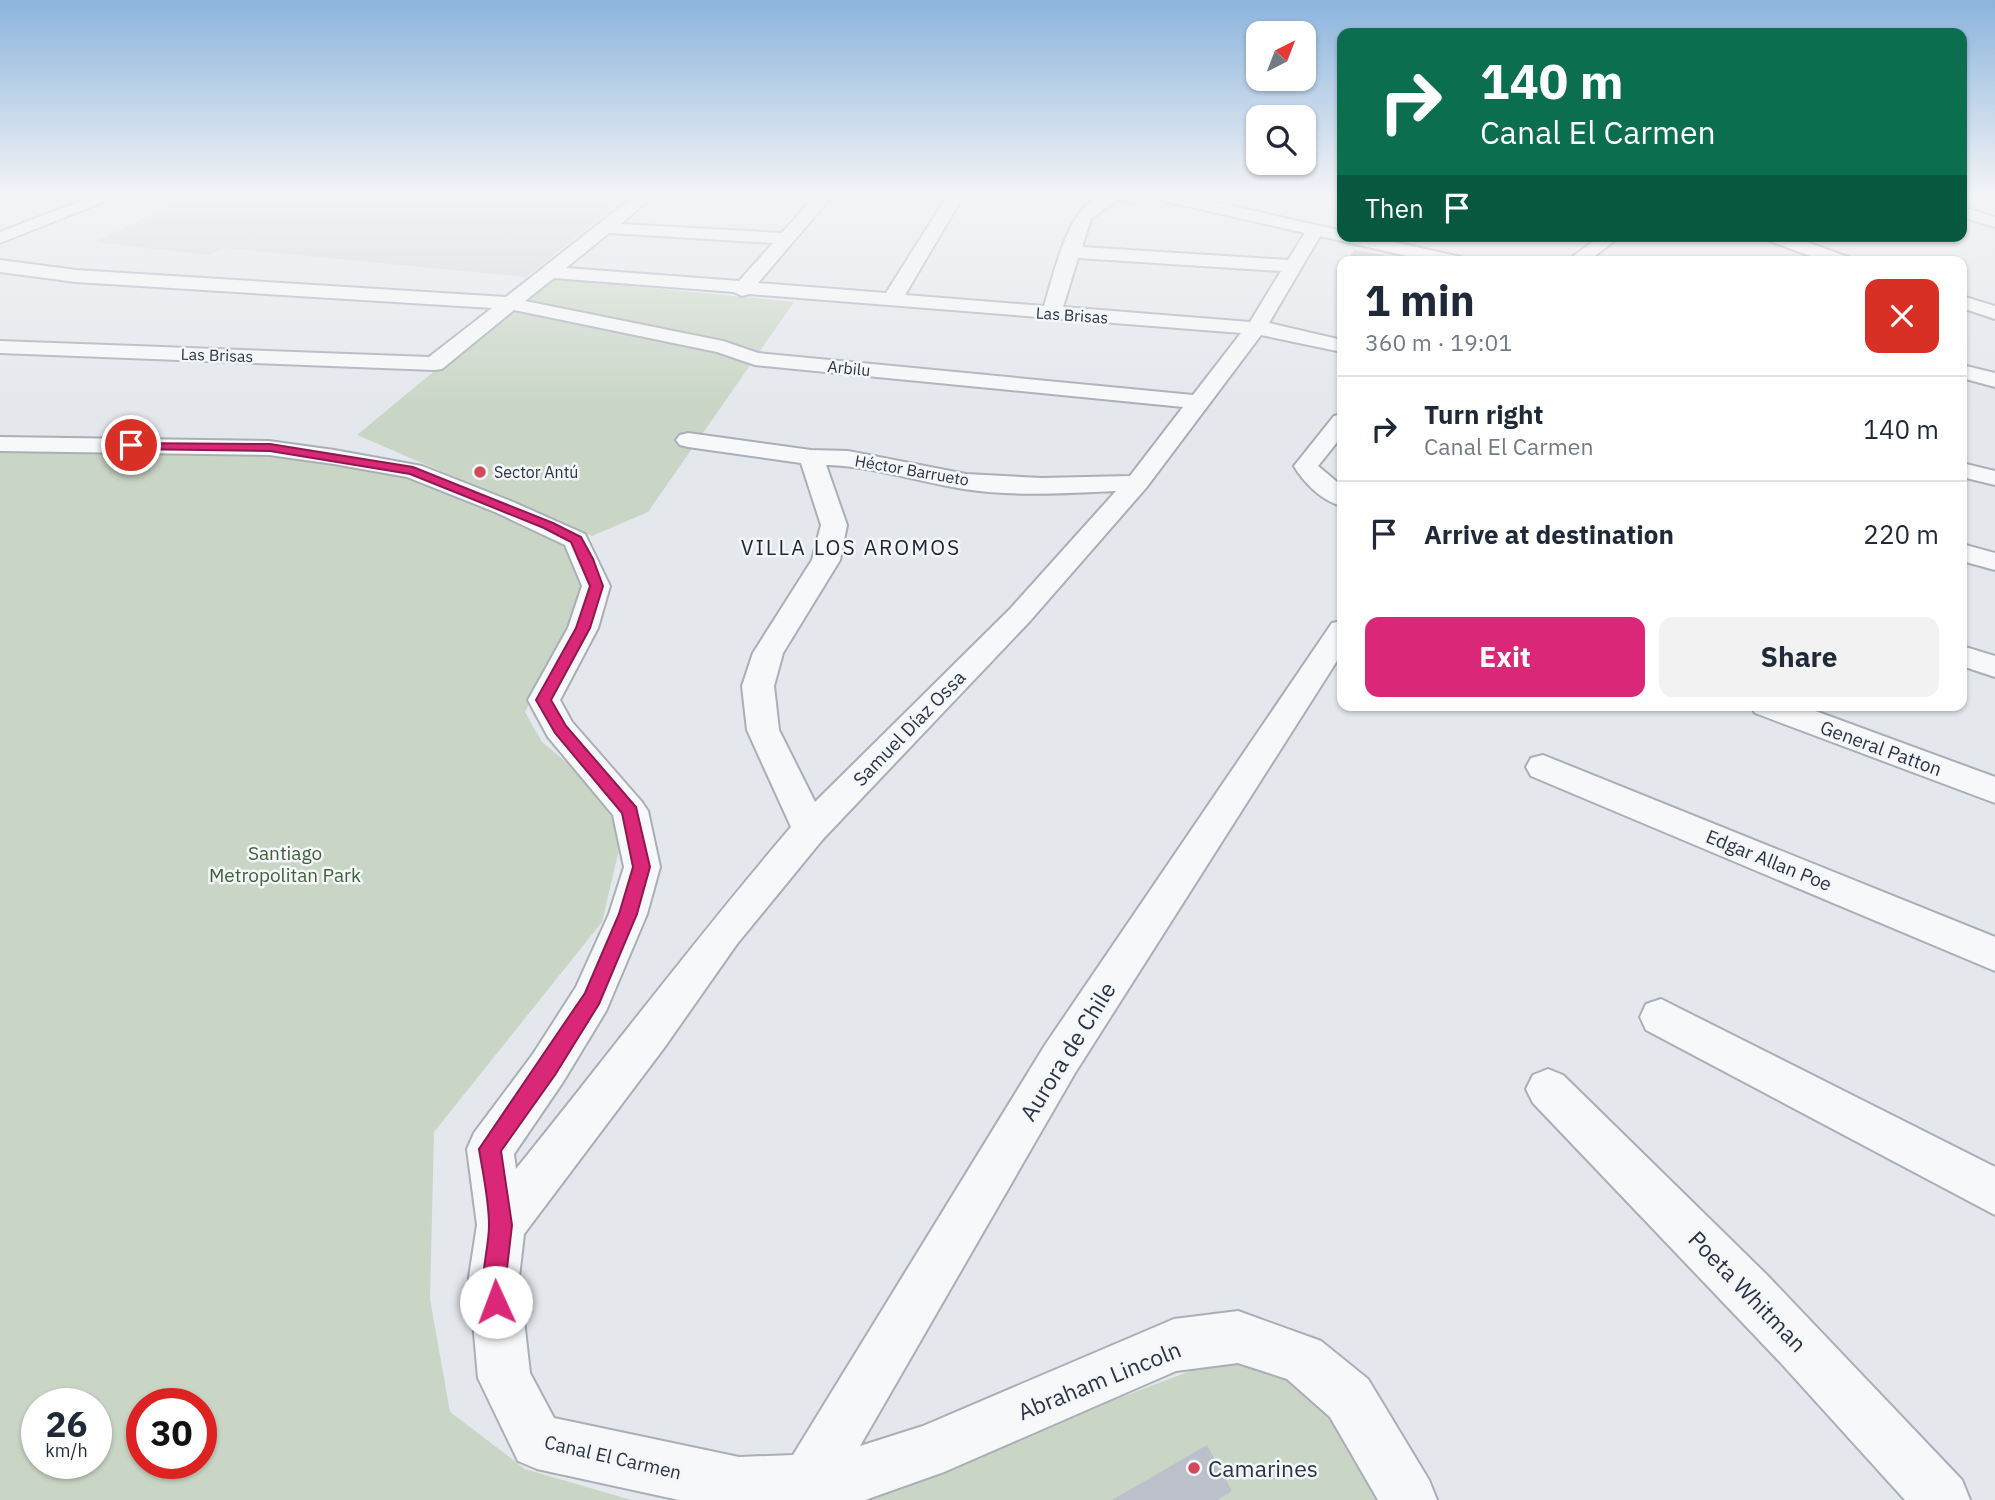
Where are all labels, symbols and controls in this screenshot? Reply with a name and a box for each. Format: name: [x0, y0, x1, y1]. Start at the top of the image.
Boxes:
north arrow: [1246, 21, 1316, 91]
map controls: [1246, 21, 1316, 175]
text: 140 m: [1480, 49, 1624, 112]
icon: right: [1365, 56, 1456, 147]
button: search: [1246, 105, 1316, 175]
text: Canal El Carmen: [1480, 111, 1716, 153]
icon: arrive: [1438, 189, 1476, 227]
text: Then: [1365, 191, 1424, 225]
text: 1 min: [1365, 273, 1475, 328]
button: close: [1865, 279, 1939, 353]
street label: Las Brisas: [1035, 302, 1109, 328]
text: 360 m · 19:01: [1365, 327, 1512, 357]
street label: Las Brisas: [180, 344, 254, 366]
street label: Arbilu: [827, 356, 871, 380]
text: Turn right: [1424, 397, 1543, 431]
icon: right: [1365, 410, 1403, 448]
text: 140 m: [1863, 412, 1939, 446]
pin: [101, 415, 161, 475]
icon: arrive: [112, 426, 150, 464]
text: Canal El Carmen: [1424, 431, 1593, 461]
street label: Héctor Barrueto: [853, 450, 971, 490]
place label: Sector Antú: [494, 462, 578, 482]
marker: Sector Antú: [472, 464, 488, 480]
icon: arrive: [1365, 515, 1403, 553]
text: Arrive at destination: [1424, 517, 1674, 551]
text: 220 m: [1863, 517, 1939, 551]
district label: VILLA LOS AROMOS: [741, 533, 961, 561]
button: Exit: [1365, 617, 1645, 697]
button: Share: [1659, 617, 1939, 697]
street label: Samuel Díaz Ossa: [848, 665, 970, 791]
street label: General Patton: [1817, 715, 1945, 781]
street label: Edgar Allan Poe: [1703, 824, 1835, 896]
park label: Santiago Metropolitan Park: [209, 841, 361, 887]
street label: Aurora de Chile: [1012, 976, 1122, 1126]
street label: Poeta Whitman: [1682, 1224, 1814, 1358]
position arrow: [459, 1265, 533, 1339]
street label: Abraham Lincoln: [1013, 1334, 1185, 1426]
speed limit sign: 30: [126, 1388, 217, 1479]
text: 26: [45, 1401, 88, 1447]
street label: Canal El Carmen: [542, 1430, 684, 1484]
text: km/h: [45, 1439, 88, 1462]
place label: Camarines: [1208, 1453, 1318, 1483]
marker: Camarines: [1186, 1460, 1202, 1476]

